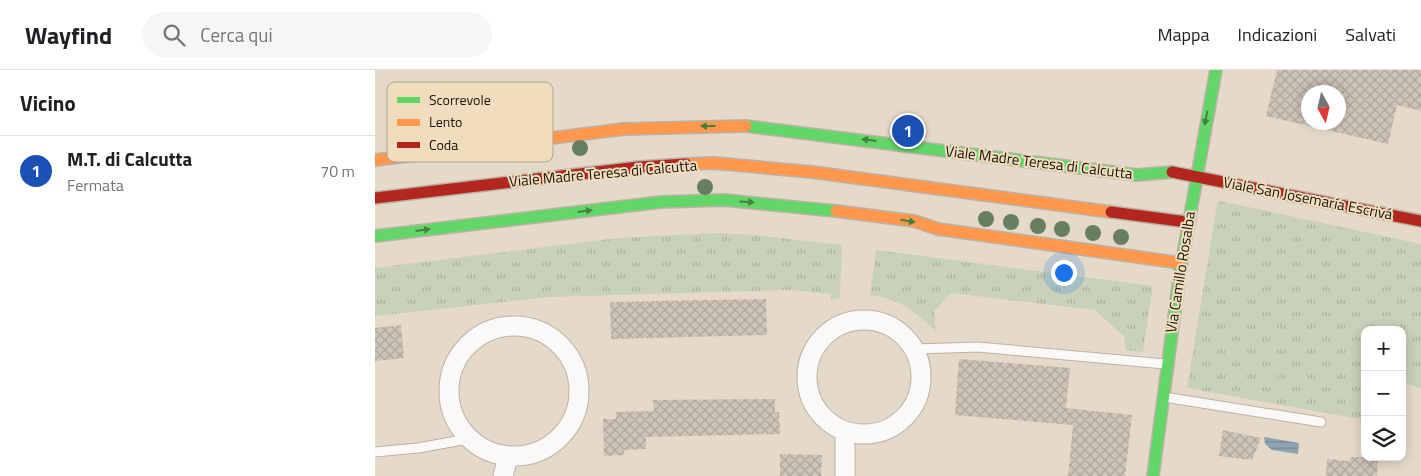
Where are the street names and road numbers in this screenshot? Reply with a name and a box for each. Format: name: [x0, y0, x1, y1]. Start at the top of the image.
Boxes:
street label: Viale Madre Teresa di Calcutta: [944, 139, 1134, 185]
street label: Viale Madre Teresa di Calcutta: [508, 153, 698, 193]
street label: Viale San Josemaría Escrivá: [1221, 170, 1395, 226]
street label: Via Camillo Rosalba: [1159, 209, 1201, 334]

